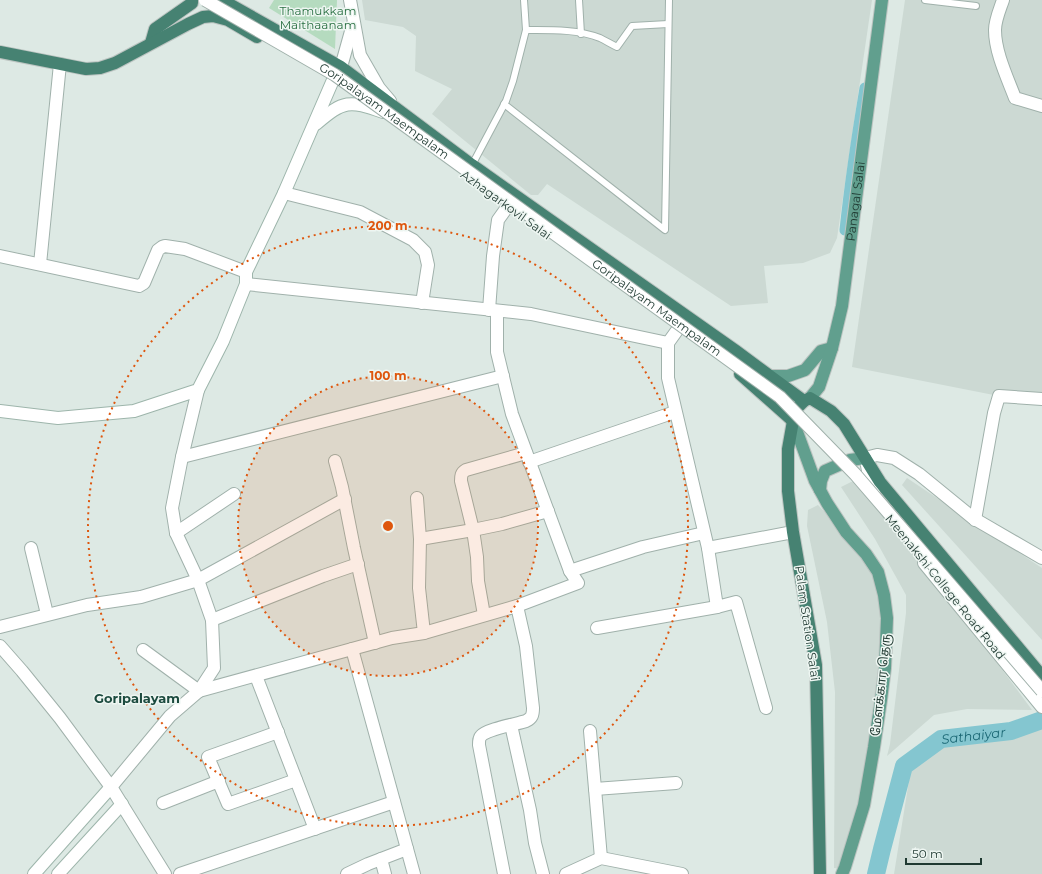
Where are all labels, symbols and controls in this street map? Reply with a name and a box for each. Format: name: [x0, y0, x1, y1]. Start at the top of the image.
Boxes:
park label: Thamukkam Maithaanam: [280, 3, 356, 32]
street label: Goripalayam Maempalam: [317, 59, 452, 162]
street label: Panagal Salai: [843, 160, 868, 242]
street label: Azhagarkovil Salai: [458, 167, 555, 242]
text: 200 m: [368, 218, 408, 233]
street label: Goripalayam Maempalam: [589, 255, 725, 359]
text: 100 m: [370, 368, 406, 383]
street label: Meenakshi College Road Road: [882, 511, 1009, 662]
centre of rings: [381, 519, 395, 533]
street label: Palam Station Salai: [792, 565, 823, 681]
street label: மேளக்கார தெரு: [868, 633, 894, 737]
district label: Goripalayam: [94, 690, 180, 706]
water label: Sathaiyar: [941, 724, 1007, 747]
scale bar: [906, 840, 981, 866]
text: 50 m: [912, 846, 943, 861]

